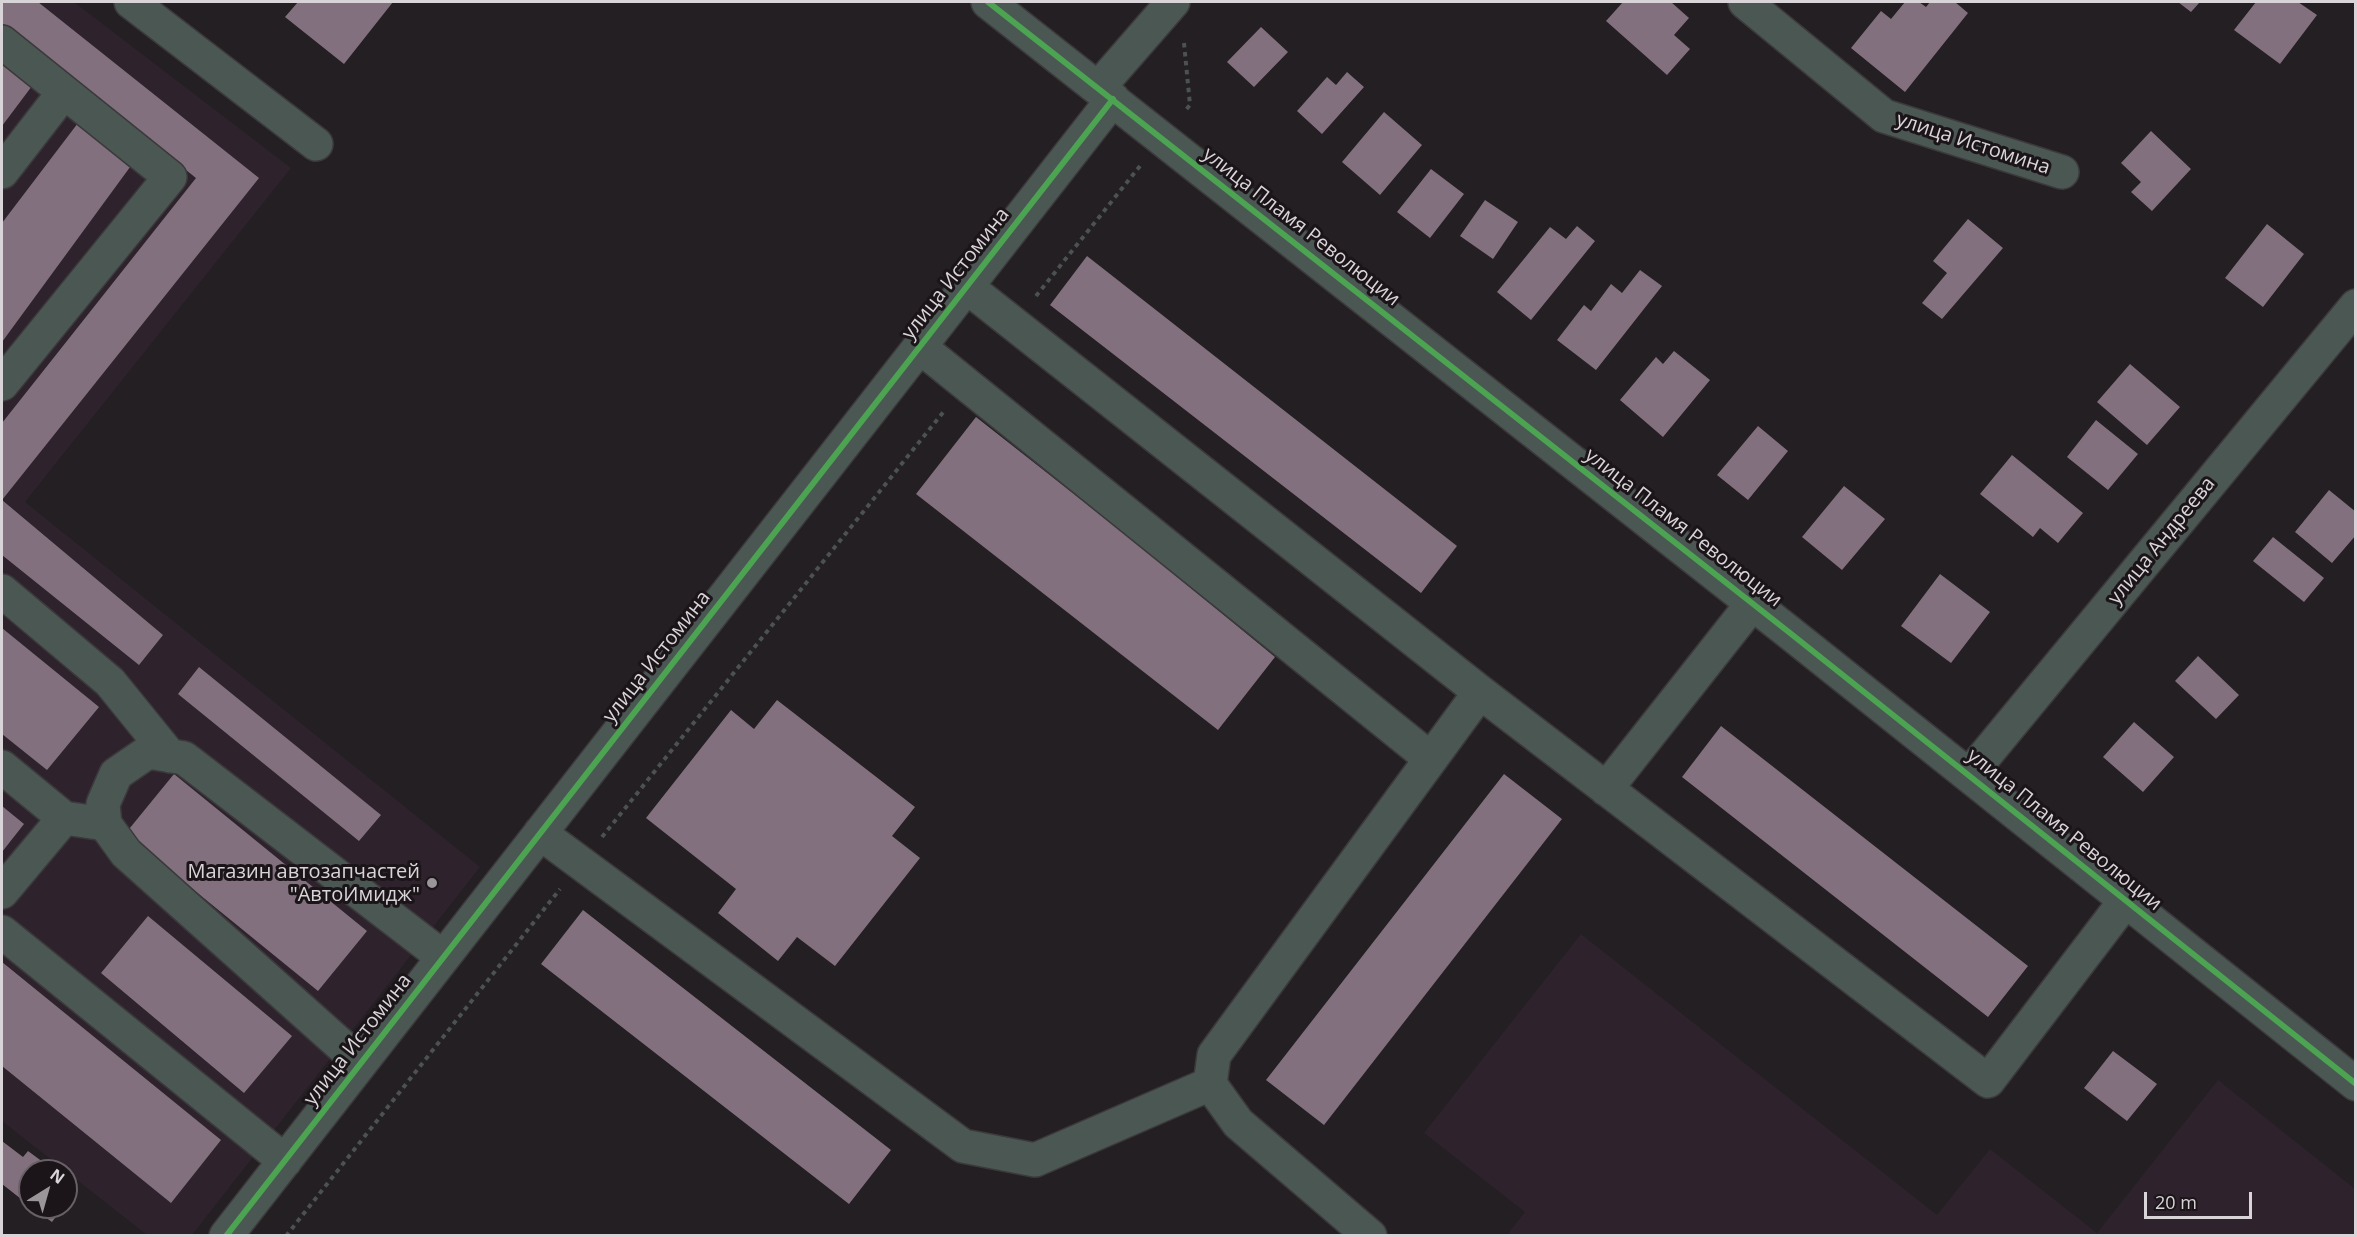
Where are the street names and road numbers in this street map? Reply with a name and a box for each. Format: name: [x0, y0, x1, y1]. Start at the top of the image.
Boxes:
street label: улица Истомина: [1893, 108, 2053, 180]
street label: улица Пламя Революции: [1198, 142, 1404, 312]
street label: улица Истомина: [897, 203, 1015, 345]
street label: улица Пламя Революции: [1580, 443, 1786, 613]
street label: улица Андреева: [2103, 472, 2221, 610]
street label: улица Истомина: [598, 586, 716, 728]
street label: улица Пламя Революции: [1962, 744, 2166, 916]
street label: улица Истомина: [299, 969, 417, 1111]

